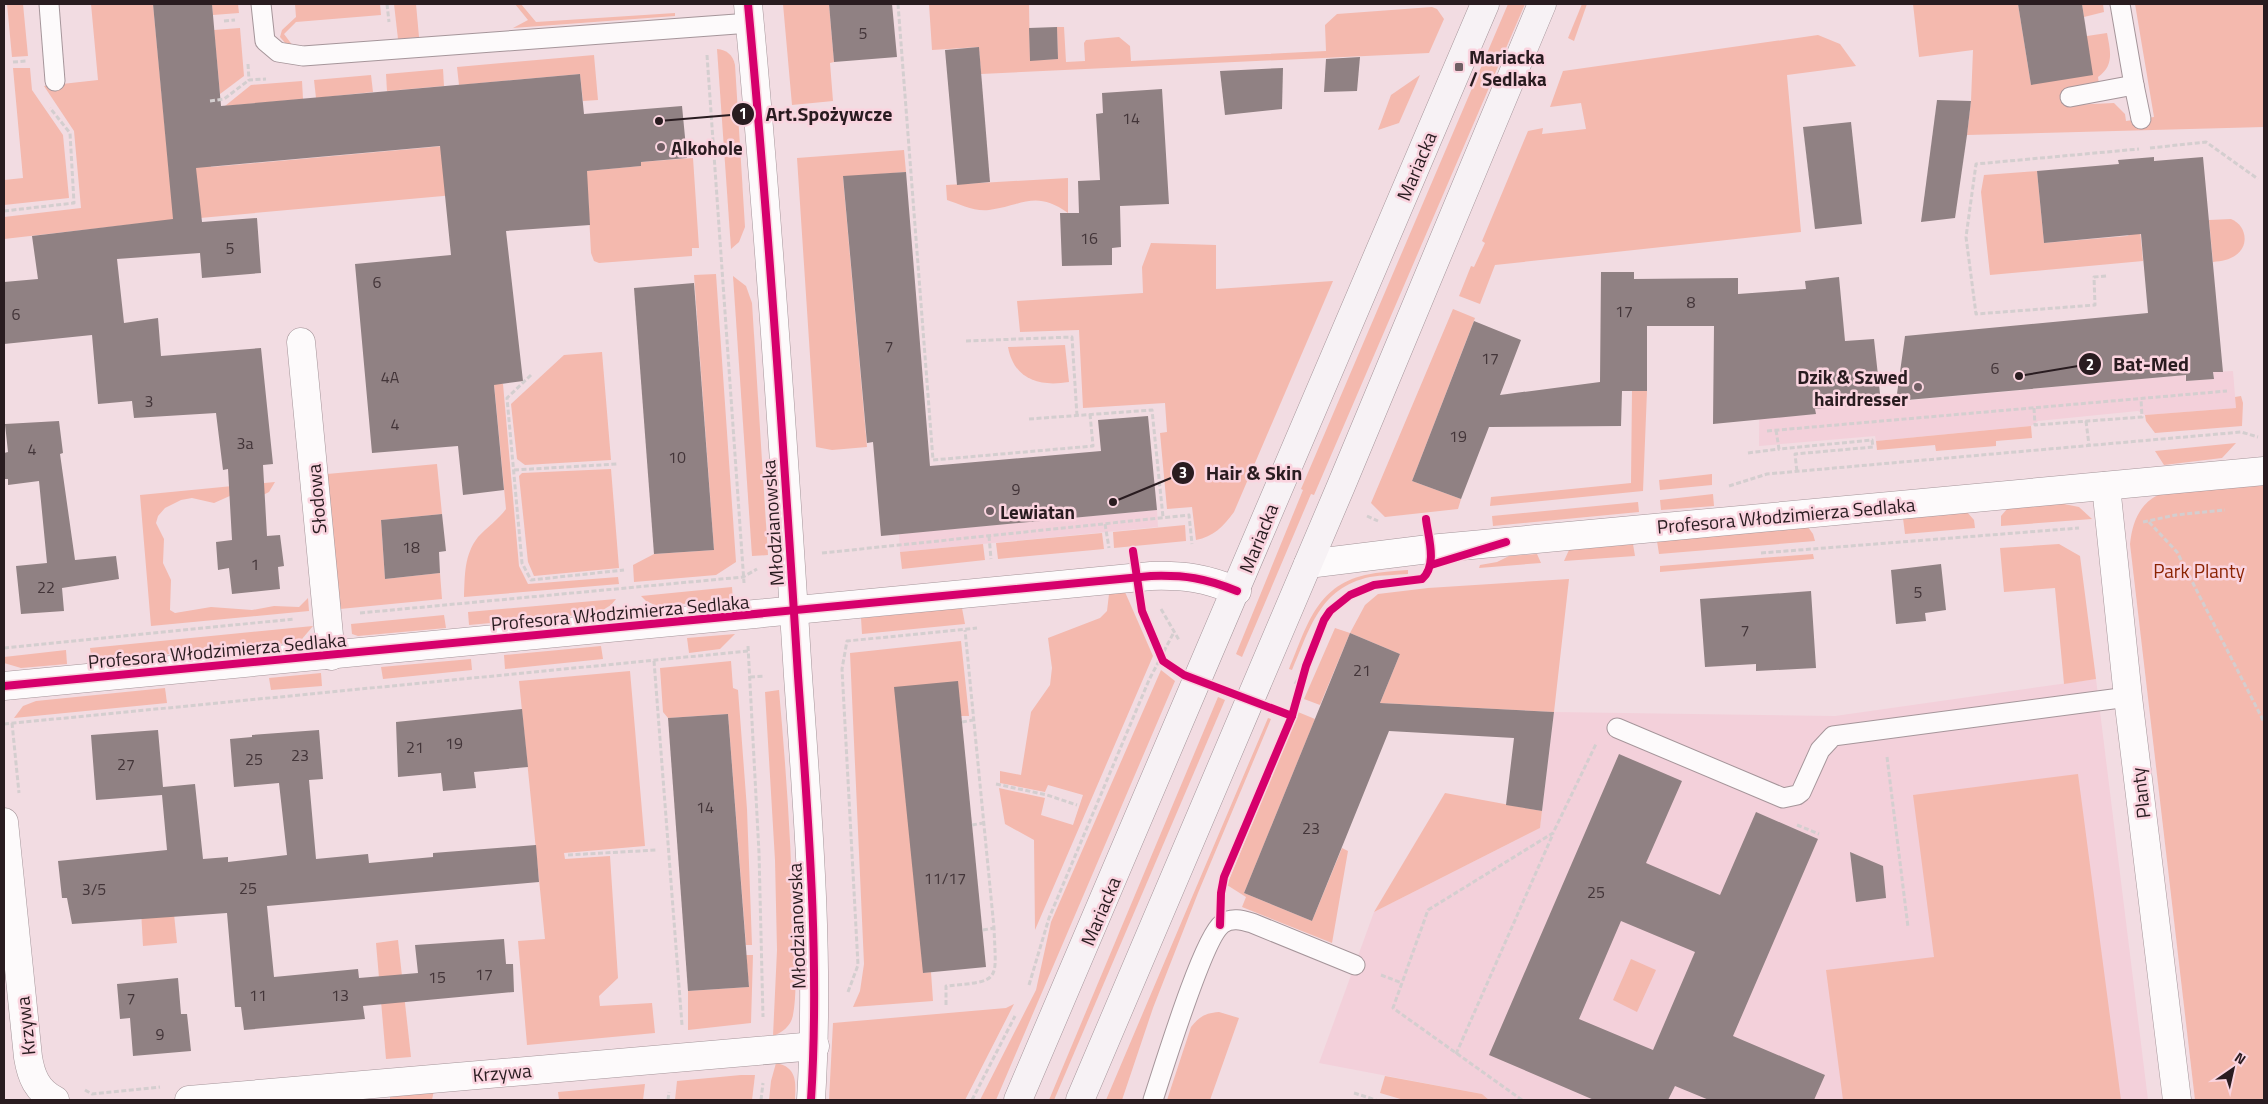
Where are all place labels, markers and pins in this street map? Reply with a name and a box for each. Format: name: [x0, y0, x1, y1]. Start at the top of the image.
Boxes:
place label: Mariacka / Sedlaka: [1469, 42, 1547, 93]
marker: Mariacka / Sedlaka: [1453, 61, 1465, 73]
callout: Art.Spożywcze: [730, 96, 902, 131]
place label: Alkohole: [671, 133, 743, 162]
marker: Alkohole: [655, 141, 667, 153]
callout: Bat-Med: [2078, 347, 2199, 382]
place label: Dzik & Szwed hairdresser: [1797, 362, 1908, 413]
marker: Dzik & Szwed hairdresser: [1912, 381, 1924, 393]
callout: Hair & Skin: [1170, 455, 1312, 490]
place label: Lewiatan: [1000, 497, 1075, 526]
marker: Lewiatan: [984, 505, 996, 517]

